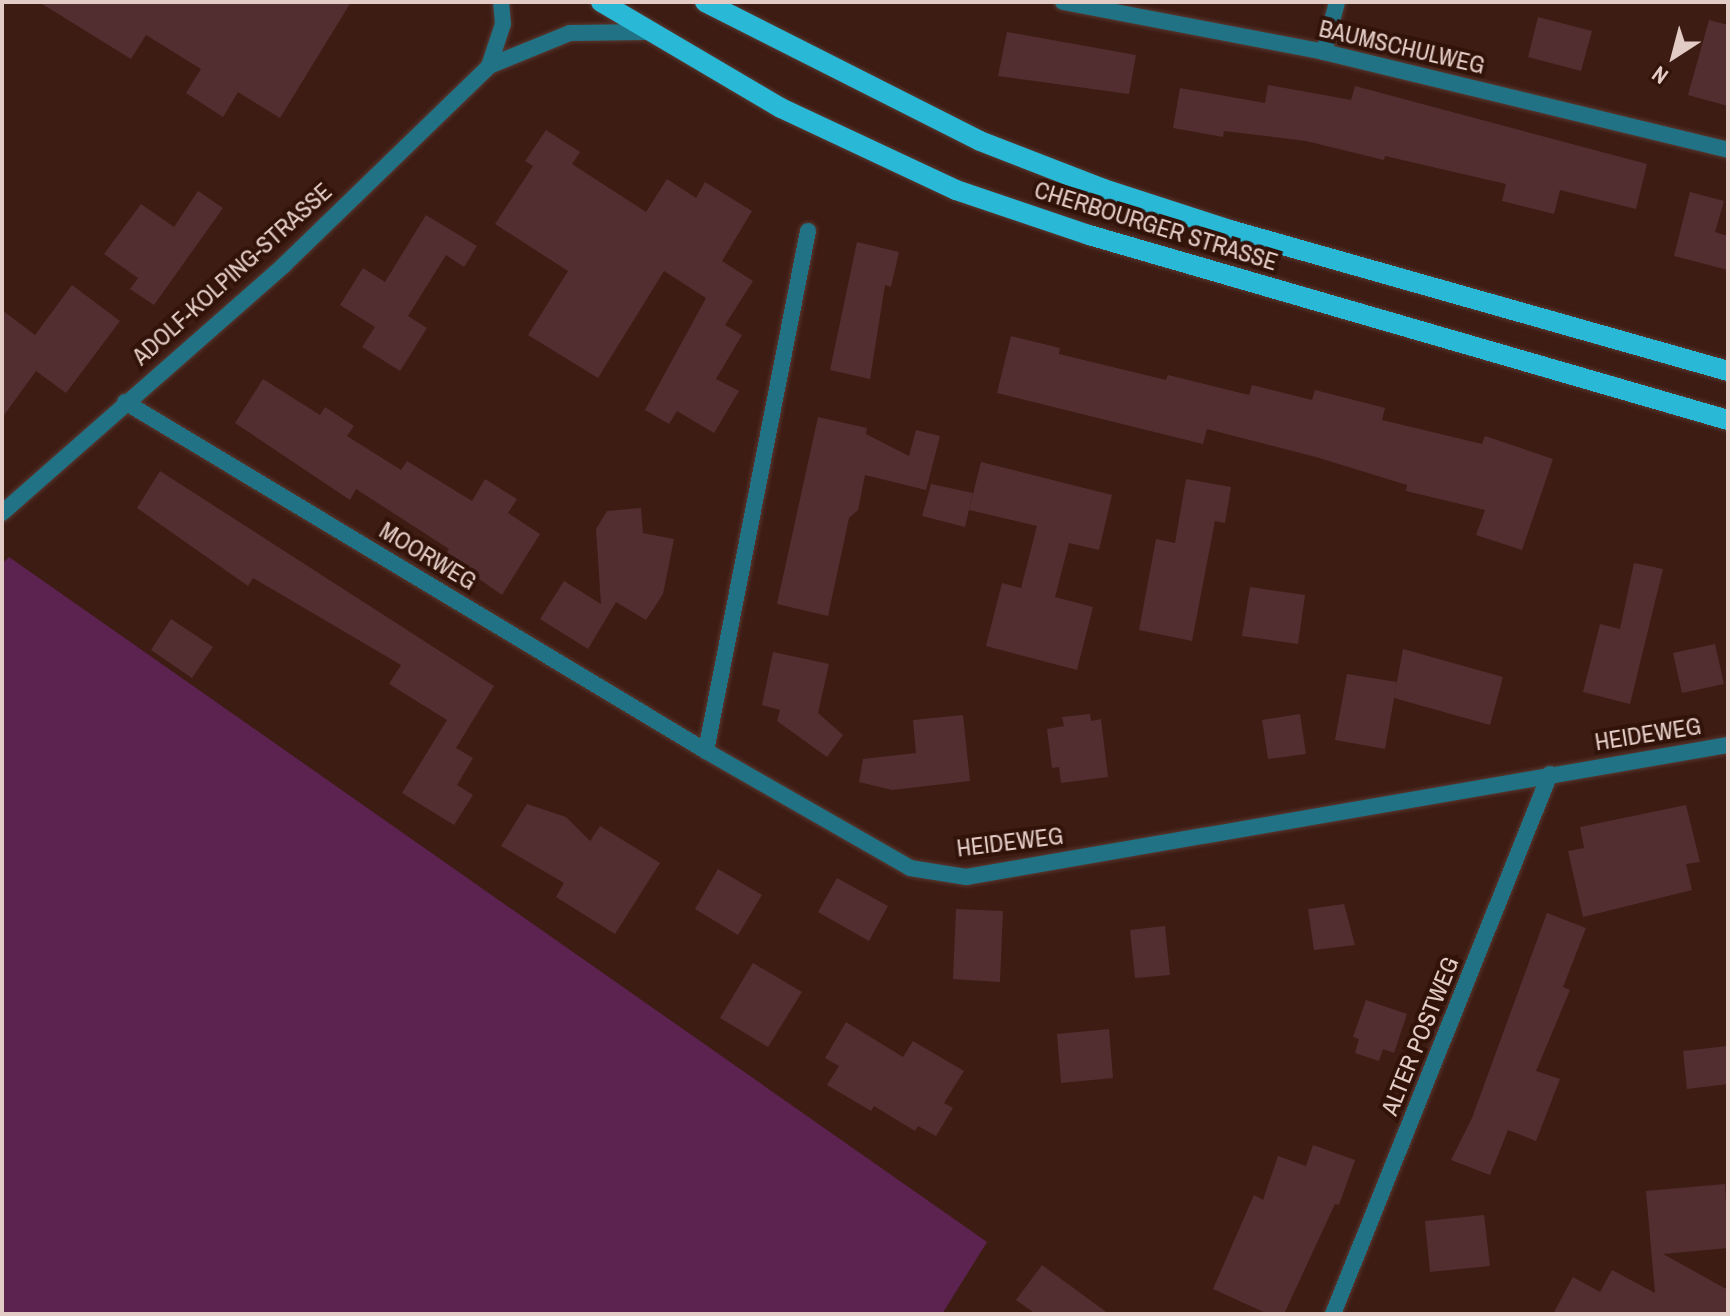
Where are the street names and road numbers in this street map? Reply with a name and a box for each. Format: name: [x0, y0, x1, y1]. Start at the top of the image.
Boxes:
street label: BAUMSCHULWEG: [1316, 14, 1488, 80]
street label: CHERBOURGER STRASSE: [1031, 175, 1281, 277]
street label: ADOLF-KOLPING-STRASSE: [126, 177, 338, 371]
street label: MOORWEG: [374, 516, 482, 596]
street label: HEIDEWEG: [1593, 711, 1703, 757]
street label: HEIDEWEG: [955, 821, 1065, 863]
street label: ALTER POSTWEG: [1375, 953, 1465, 1119]

